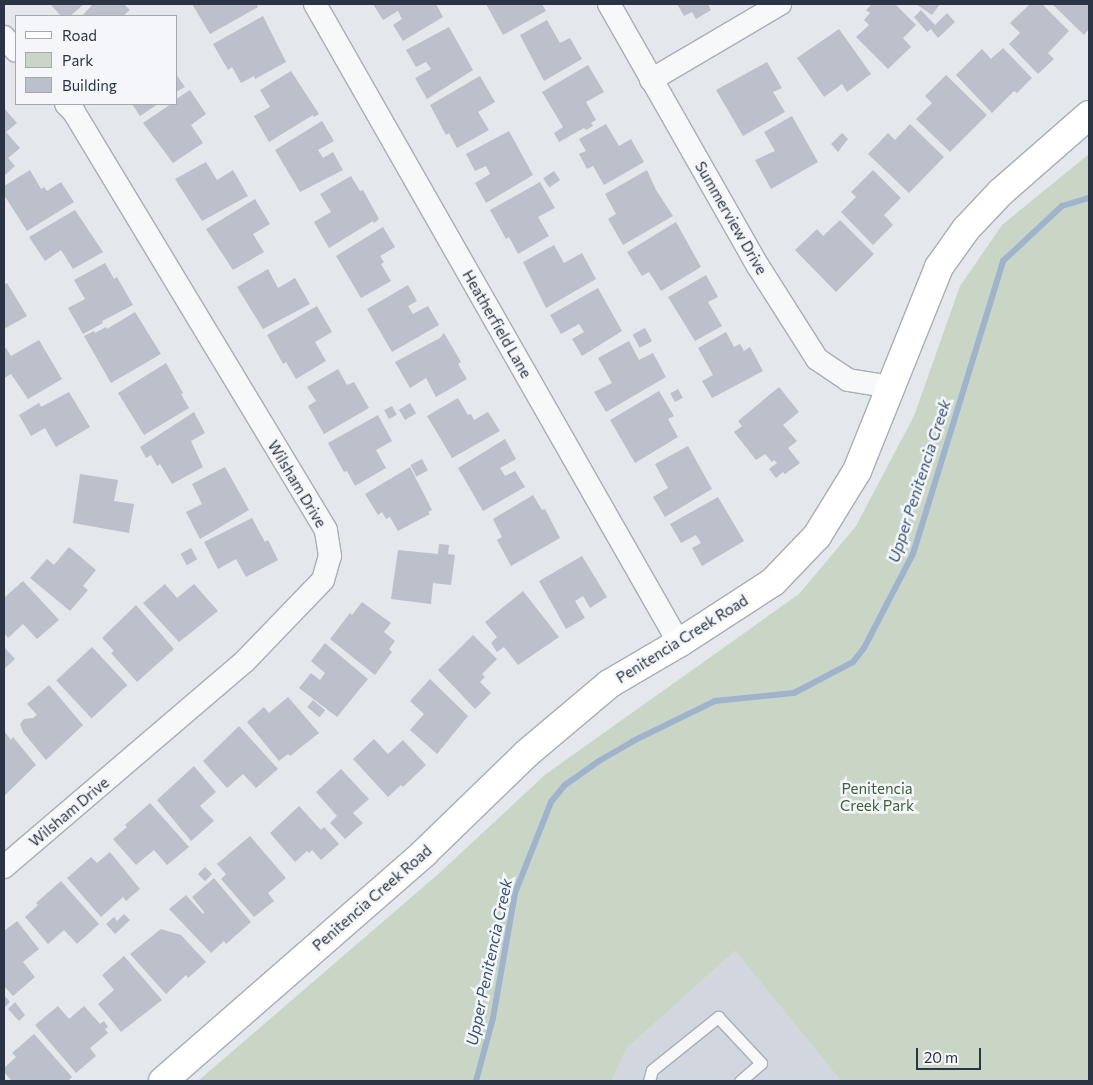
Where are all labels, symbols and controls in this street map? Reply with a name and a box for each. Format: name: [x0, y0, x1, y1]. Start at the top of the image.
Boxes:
legend: [15, 15, 178, 105]
text: Road: [62, 26, 97, 44]
text: Park: [62, 51, 93, 69]
text: Building: [62, 76, 117, 94]
street label: Summerview Drive: [691, 158, 771, 278]
street label: Heatherfield Lane: [459, 267, 535, 381]
water label: Upper Penitencia Creek: [884, 397, 954, 565]
street label: Wilsham Drive: [264, 437, 330, 531]
street label: Penitencia Creek Road: [613, 591, 751, 687]
street label: Wilsham Drive: [26, 773, 112, 851]
park label: Penitencia Creek Park: [840, 779, 914, 814]
street label: Penitencia Creek Road: [309, 841, 435, 955]
water label: Upper Penitencia Creek: [462, 877, 516, 1047]
scale bar: [918, 1038, 983, 1070]
text: 20 m: [924, 1048, 958, 1066]

